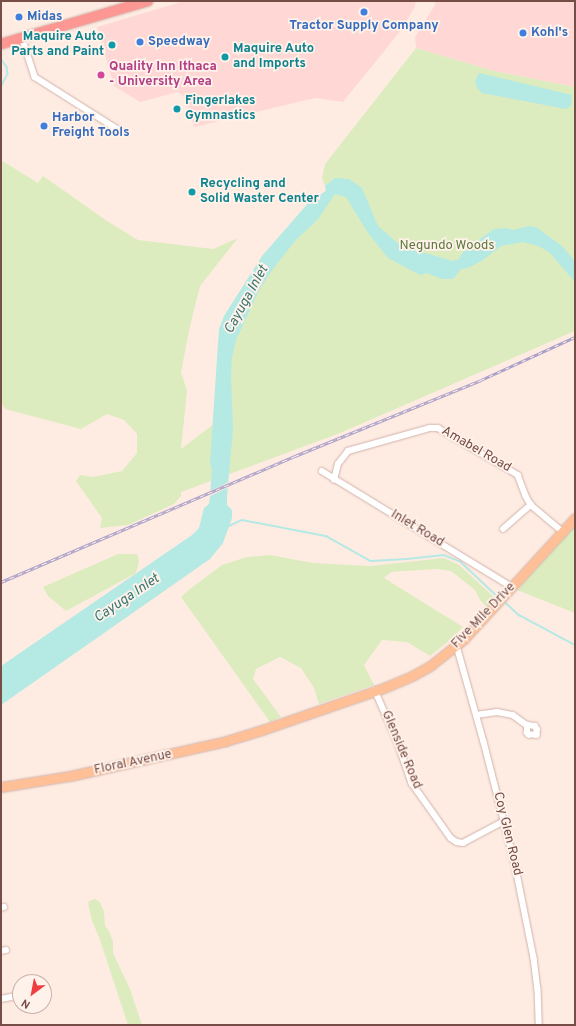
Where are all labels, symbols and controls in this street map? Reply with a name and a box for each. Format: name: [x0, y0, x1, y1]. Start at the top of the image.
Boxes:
marker: Tractor Supply Company: [359, 7, 369, 17]
place label: Midas: [27, 9, 62, 25]
marker: Midas: [14, 12, 24, 22]
place label: Tractor Supply Company: [289, 18, 439, 34]
place label: Kohl's: [531, 25, 568, 41]
marker: Kohl's: [518, 28, 528, 38]
place label: Maquire Auto Parts and Paint: [11, 30, 104, 61]
place label: Speedway: [148, 34, 210, 50]
marker: Speedway: [135, 37, 145, 47]
marker: Maquire Auto Parts and Paint: [107, 40, 117, 50]
place label: Maquire Auto and Imports: [233, 42, 315, 73]
marker: Maquire Auto and Imports: [220, 52, 230, 62]
place label: Quality Inn Ithaca - University Area: [109, 60, 217, 91]
marker: Quality Inn Ithaca - University Area: [96, 70, 106, 80]
place label: Fingerlakes Gymnastics: [185, 94, 256, 125]
marker: Fingerlakes Gymnastics: [172, 104, 182, 114]
place label: Harbor Freight Tools: [52, 111, 130, 142]
marker: Harbor Freight Tools: [39, 121, 49, 131]
place label: Recycling and Solid Waster Center: [200, 177, 319, 208]
marker: Recycling and Solid Waster Center: [187, 187, 197, 197]
park label: Negundo Woods: [399, 238, 495, 254]
water label: Cayuga Inlet: [221, 263, 273, 337]
street label: Amabel Road: [438, 424, 514, 476]
street label: Inlet Road: [388, 507, 446, 551]
water label: Cayuga Inlet: [91, 571, 163, 627]
street label: Five Mile Drive: [449, 580, 519, 652]
street label: Glenside Road: [377, 708, 425, 792]
street label: Floral Avenue: [93, 747, 173, 779]
street label: Coy Glen Road: [489, 791, 525, 877]
north arrow: [12, 974, 52, 1014]
text: N: [19, 995, 33, 1011]

